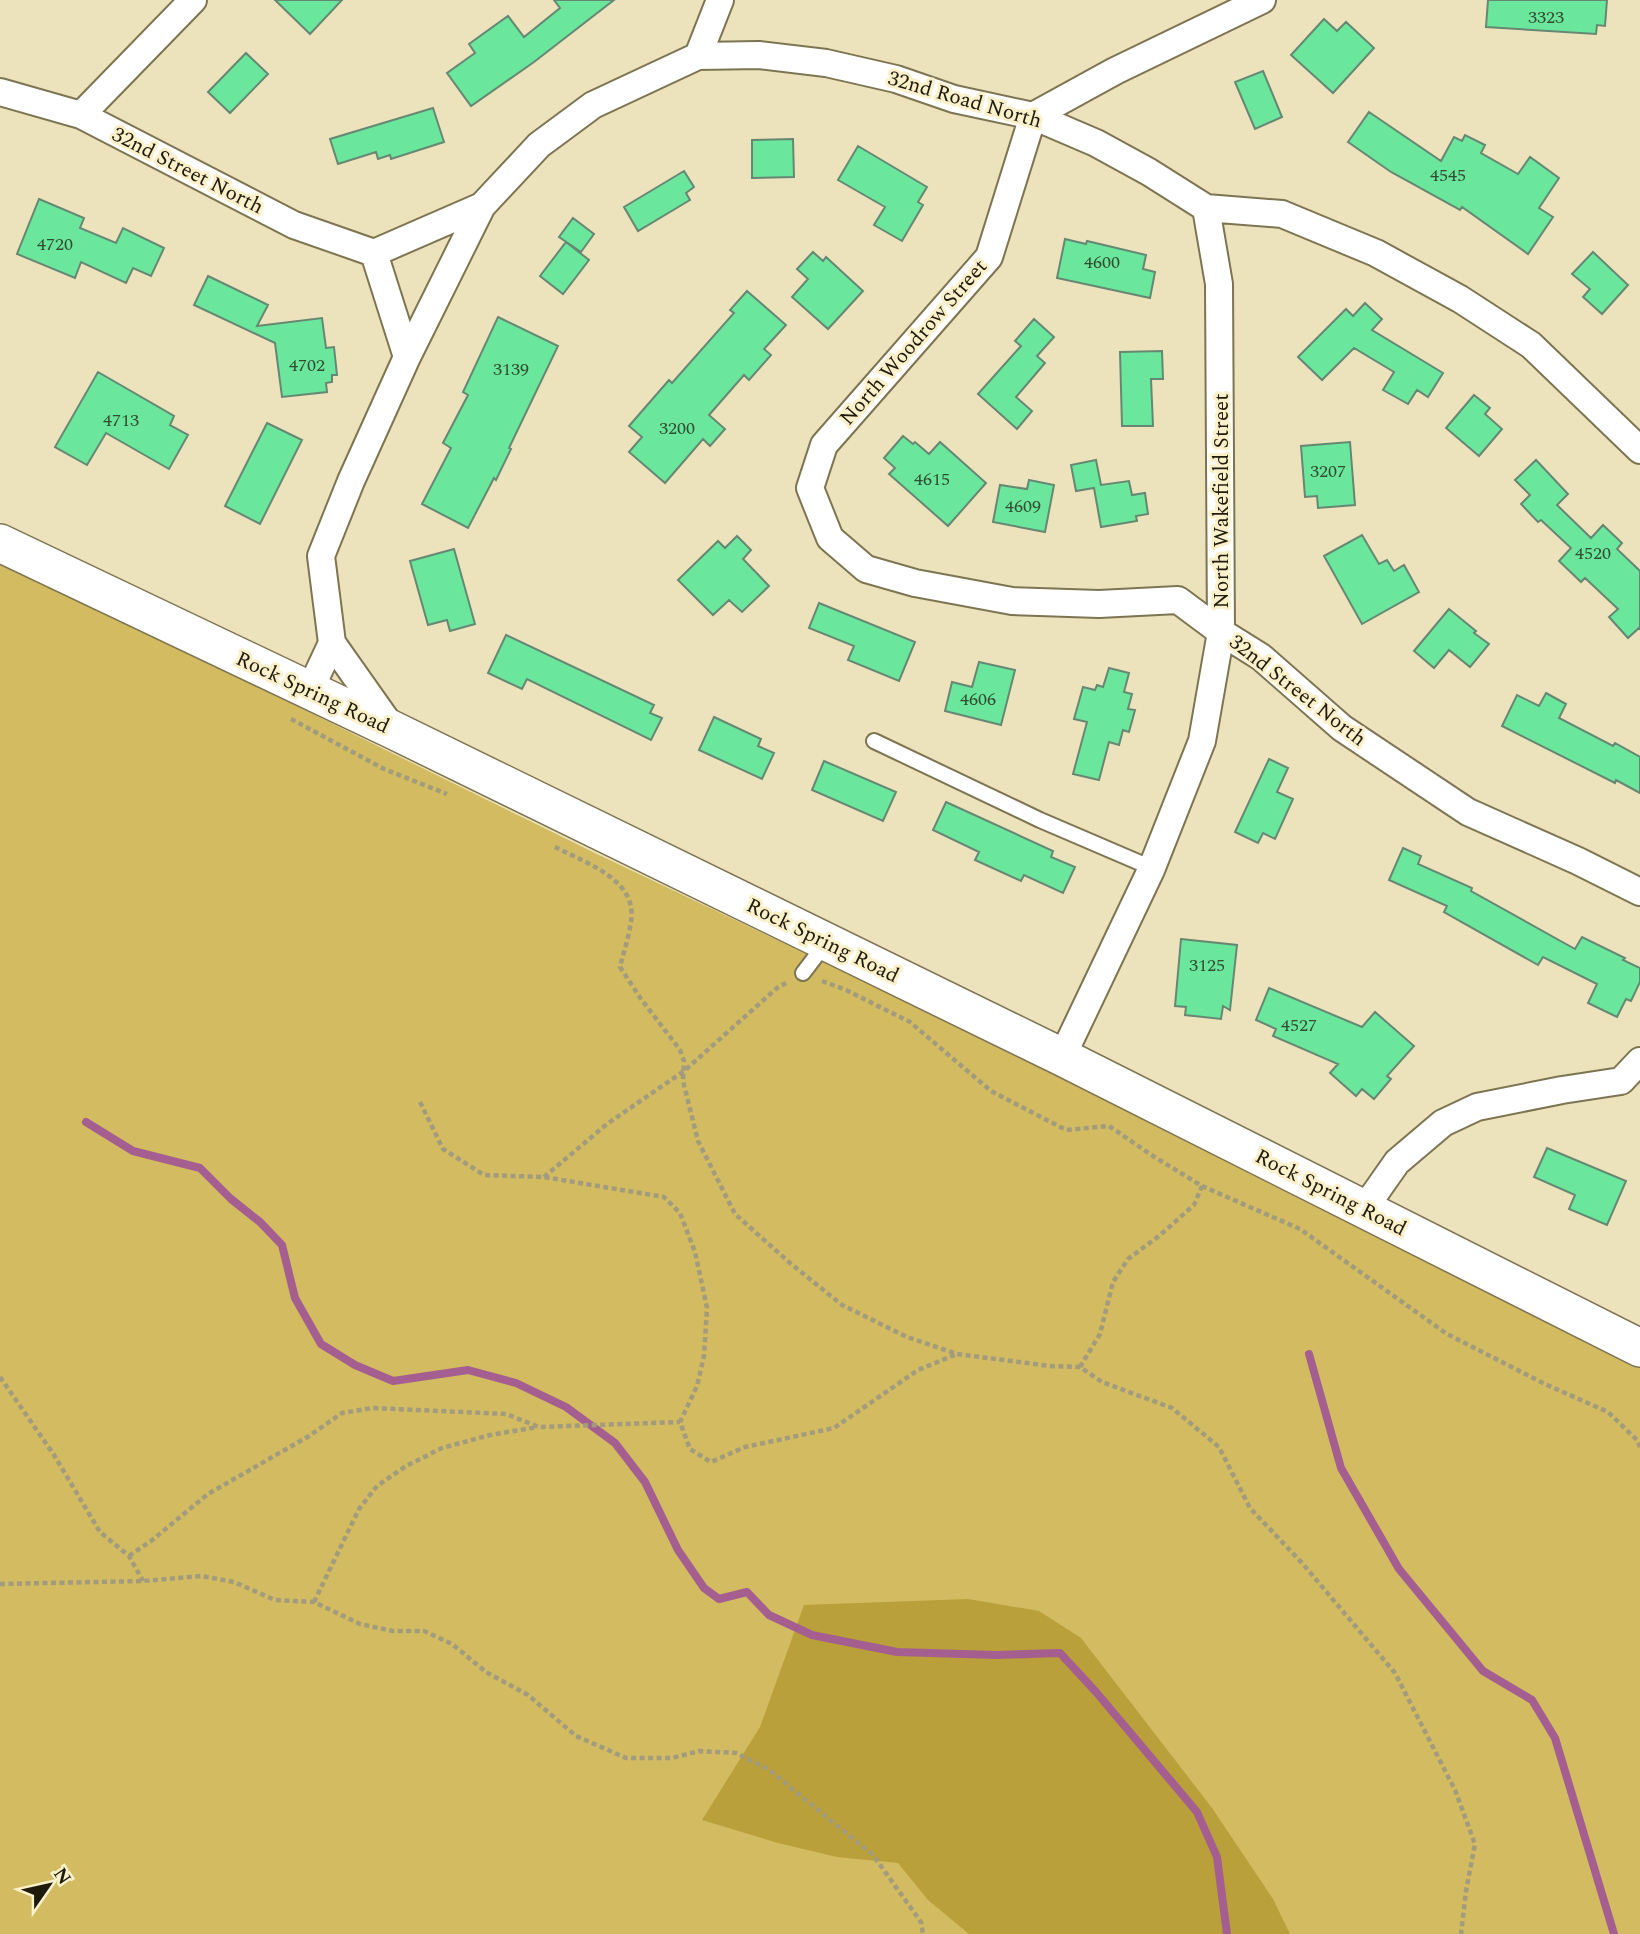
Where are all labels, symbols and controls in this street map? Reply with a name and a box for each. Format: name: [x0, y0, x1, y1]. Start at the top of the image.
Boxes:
house number: 3323: [1528, 4, 1564, 31]
street label: 32nd Road North: [884, 63, 1046, 137]
street label: 32nd Street North: [106, 119, 269, 223]
house number: 4545: [1430, 162, 1466, 189]
house number: 4720: [37, 231, 73, 258]
house number: 4600: [1084, 249, 1120, 276]
street label: North Woodrow Street: [832, 252, 995, 433]
house number: 4702: [289, 352, 325, 379]
house number: 3139: [493, 356, 529, 383]
street label: North Wakefield Street: [1206, 393, 1238, 609]
house number: 4713: [103, 407, 139, 434]
house number: 3200: [659, 415, 695, 442]
house number: 3207: [1310, 458, 1346, 485]
house number: 4615: [914, 466, 950, 493]
house number: 4609: [1005, 493, 1041, 520]
house number: 4520: [1575, 540, 1611, 567]
street label: 32nd Street North: [1222, 627, 1373, 755]
street label: Rock Spring Road: [230, 643, 395, 743]
house number: 4606: [960, 686, 996, 713]
street label: Rock Spring Road: [741, 890, 904, 992]
house number: 3125: [1189, 952, 1225, 979]
house number: 4527: [1281, 1012, 1317, 1039]
street label: Rock Spring Road: [1249, 1141, 1412, 1245]
north arrow: [14, 1850, 84, 1920]
text: N: [45, 1862, 78, 1891]

